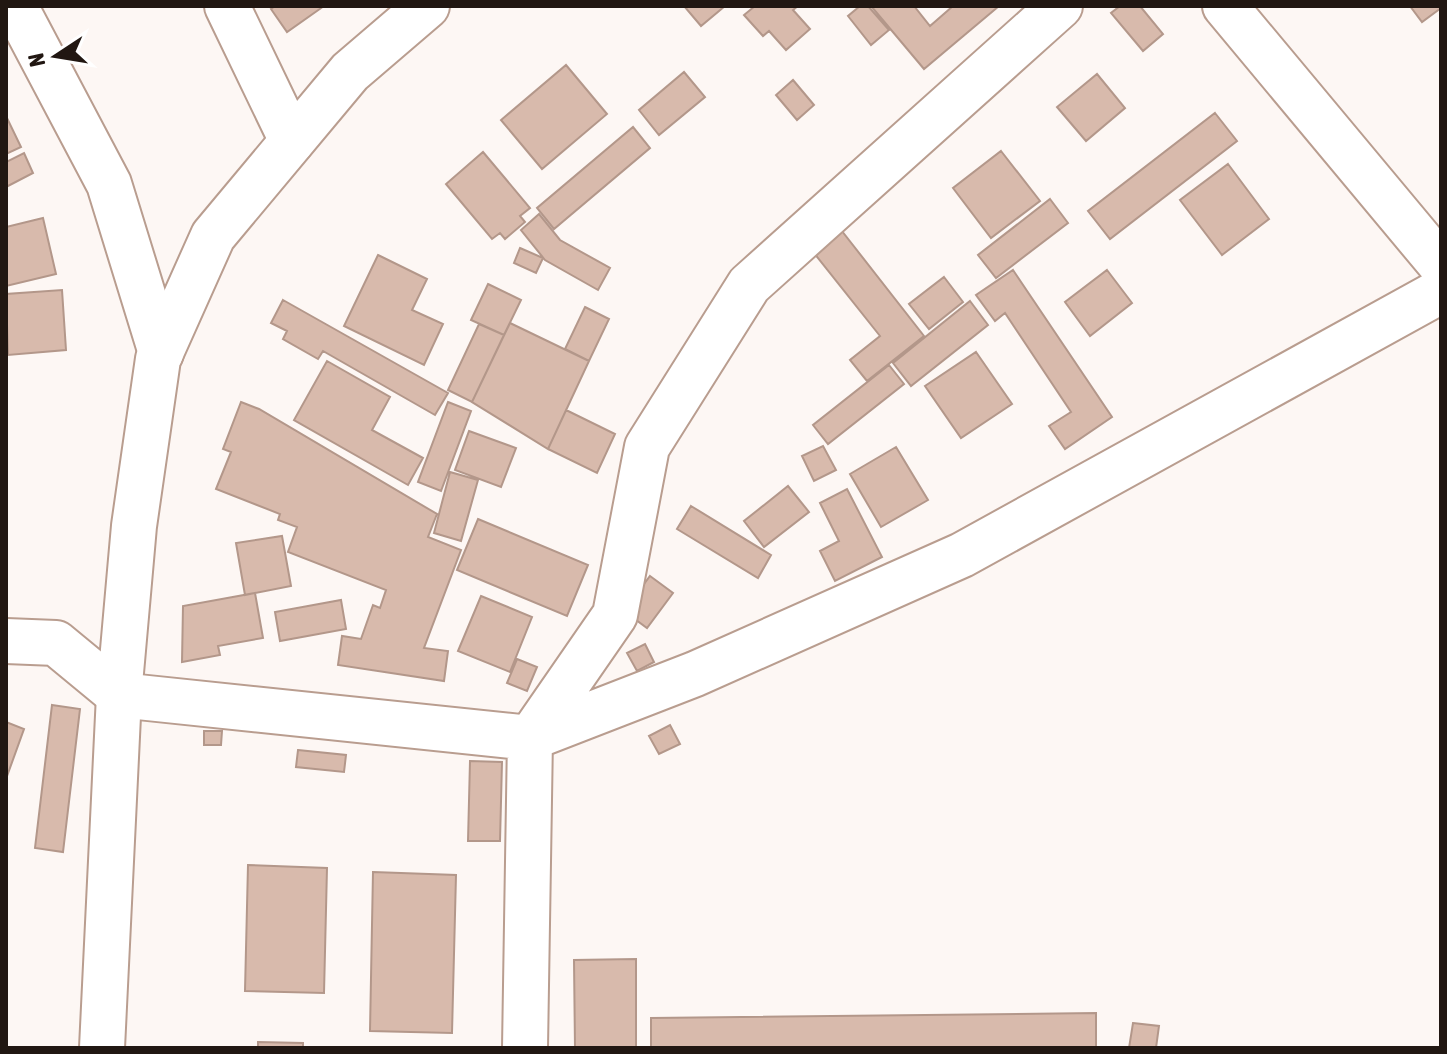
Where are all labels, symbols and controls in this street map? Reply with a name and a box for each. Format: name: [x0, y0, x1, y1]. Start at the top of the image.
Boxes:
north arrow: [16, 16, 96, 96]
text: N: [22, 51, 51, 69]

